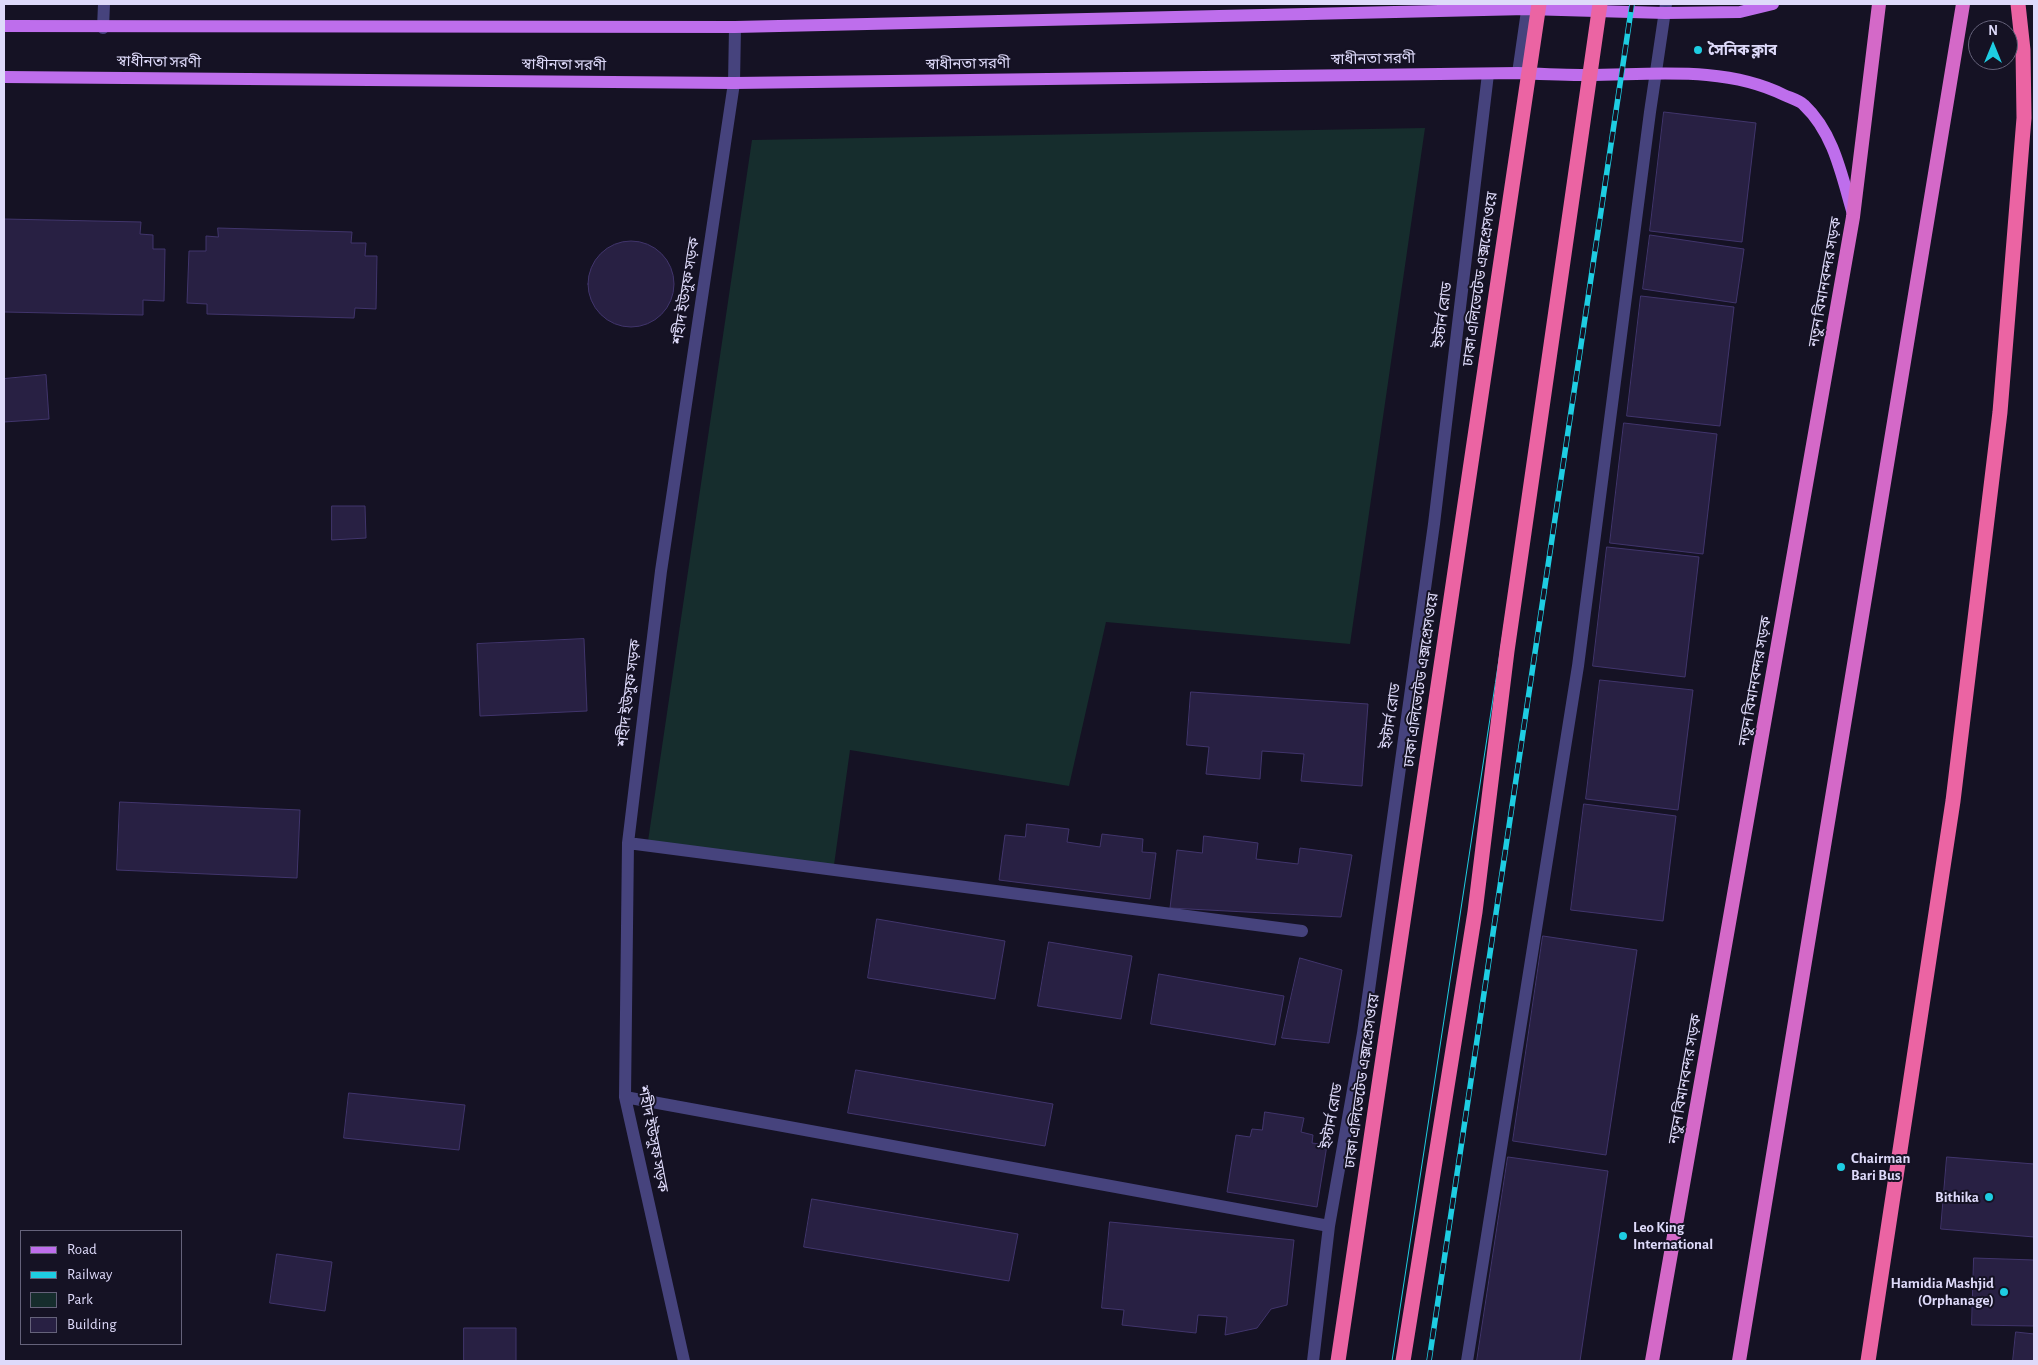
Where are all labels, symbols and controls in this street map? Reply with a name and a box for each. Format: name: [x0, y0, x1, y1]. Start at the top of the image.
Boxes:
north arrow: [1968, 20, 2018, 70]
text: N: [1988, 24, 1998, 38]
place label: সৈনিক ক্লাব: [1708, 41, 1777, 59]
marker: সৈনিক ক্লাব: [1692, 44, 1704, 56]
street label: স্বাধীনতা সরণী: [1331, 49, 1415, 69]
street label: স্বাধীনতা সরণী: [117, 52, 201, 72]
street label: স্বাধীনতা সরণী: [926, 54, 1010, 74]
street label: স্বাধীনতা সরণী: [522, 55, 606, 75]
street label: ঢাকা এলিভেটেড এক্সপ্রেসওয়ে: [1459, 191, 1501, 367]
street label: নতুন বিমানবন্দর সড়ক: [1805, 216, 1845, 348]
street label: শহীদ ইউসুফ সড়ক: [669, 236, 703, 346]
street label: ইস্টার্ন রোড: [1430, 281, 1456, 349]
street label: ঢাকা এলিভেটেড এক্সপ্রেসওয়ে: [1400, 592, 1442, 768]
street label: নতুন বিমানবন্দর সড়ক: [1735, 615, 1775, 747]
street label: শহীদ ইউসুফ সড়ক: [613, 638, 645, 748]
street label: ইস্টার্ন রোড: [1377, 682, 1405, 750]
street label: ঢাকা এলিভেটেড এক্সপ্রেসওয়ে: [1341, 993, 1383, 1169]
street label: নতুন বিমানবন্দর সড়ক: [1665, 1013, 1705, 1145]
street label: ইস্টার্ন রোড: [1317, 1082, 1347, 1150]
street label: শহীদ ইউসুফ সড়ক: [634, 1084, 672, 1194]
place label: Chairman Bari Bus: [1851, 1149, 1910, 1184]
marker: Chairman Bari Bus: [1835, 1161, 1847, 1173]
place label: Bithika: [1935, 1188, 1979, 1206]
marker: Bithika: [1983, 1191, 1995, 1203]
place label: Leo King International: [1633, 1218, 1713, 1253]
legend: [20, 1230, 182, 1345]
marker: Leo King International: [1617, 1230, 1629, 1242]
text: Road: [67, 1242, 97, 1257]
text: Railway: [67, 1267, 112, 1282]
place label: Hamidia Mashjid (Orphanage): [1891, 1274, 1994, 1309]
marker: Hamidia Mashjid (Orphanage): [1998, 1286, 2010, 1298]
text: Park: [67, 1292, 93, 1307]
text: Building: [67, 1317, 117, 1332]

